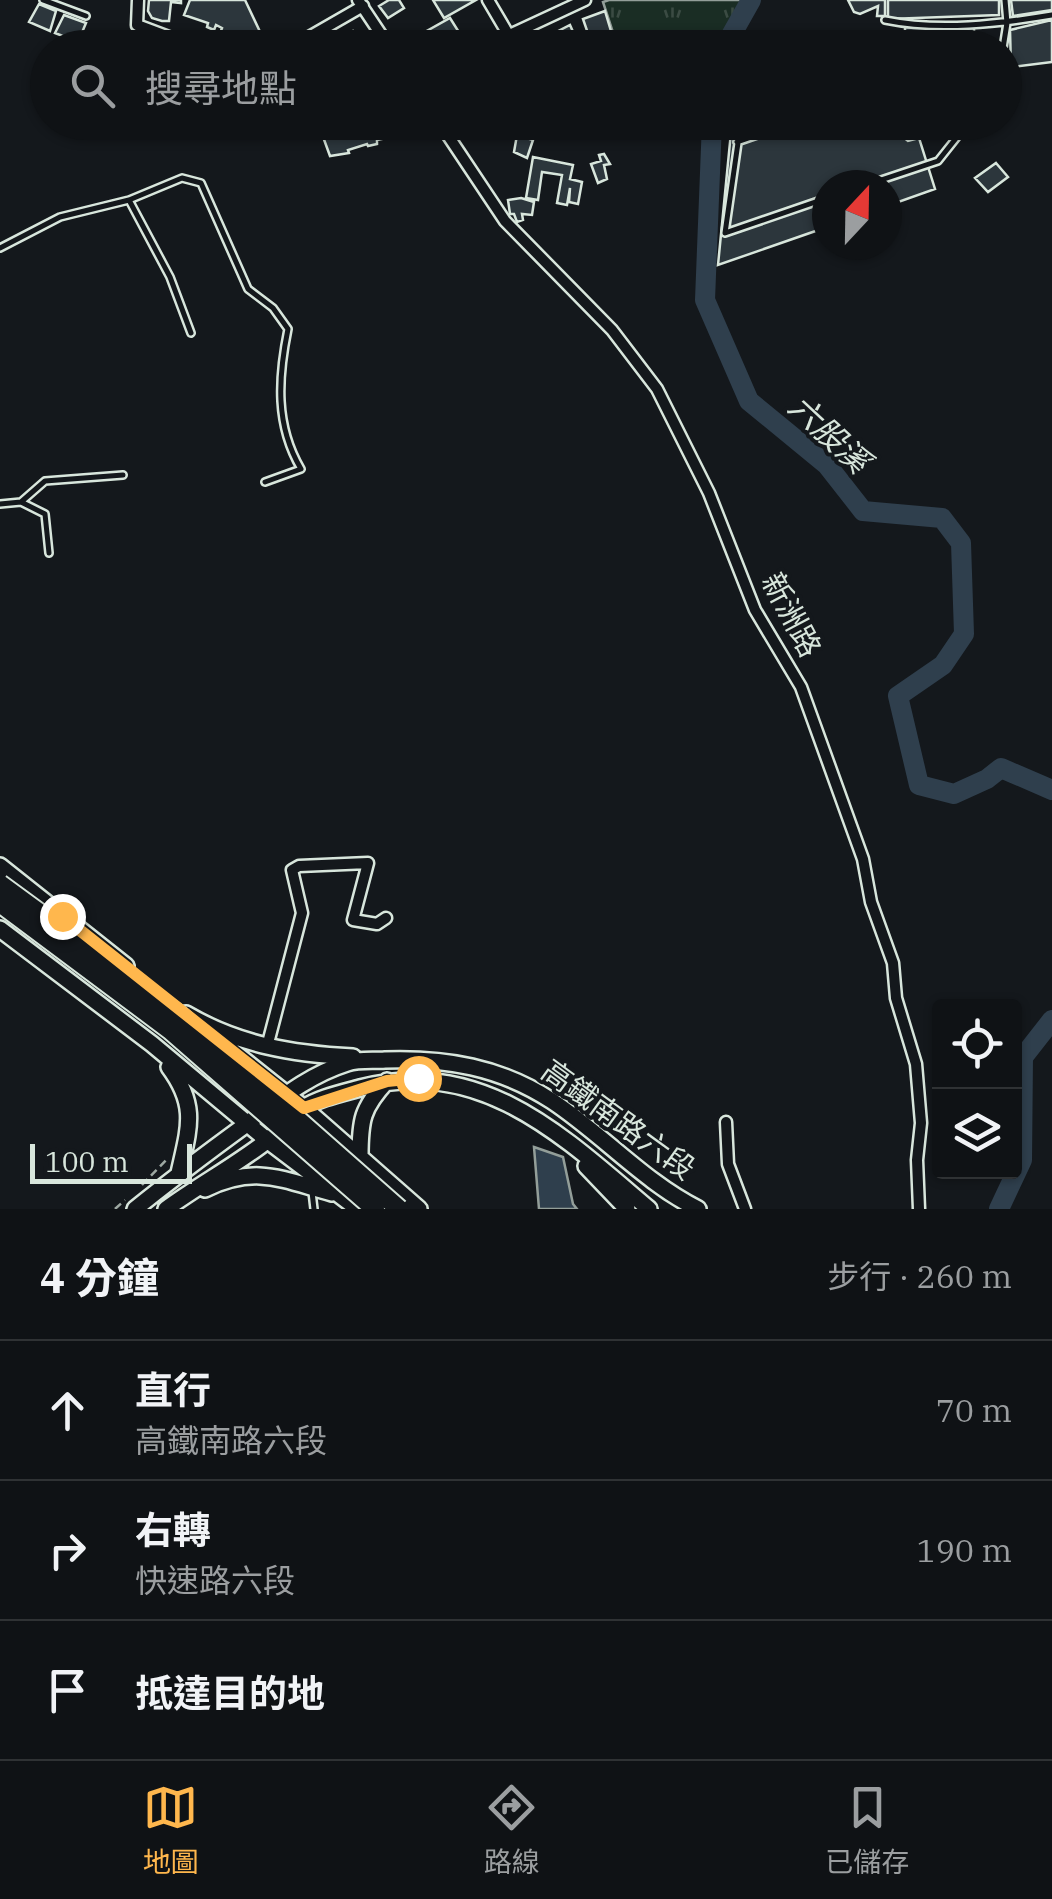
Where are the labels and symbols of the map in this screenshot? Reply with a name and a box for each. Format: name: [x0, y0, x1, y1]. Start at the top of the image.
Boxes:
north arrow: [812, 170, 902, 260]
water label: 六股溪: [780, 385, 882, 484]
street label: 新洲路: [754, 565, 831, 663]
route end: [40, 894, 86, 940]
street label: 高鐵南路六段: [535, 1050, 703, 1187]
route start: [396, 1056, 442, 1102]
scale bar: [30, 1139, 192, 1184]

